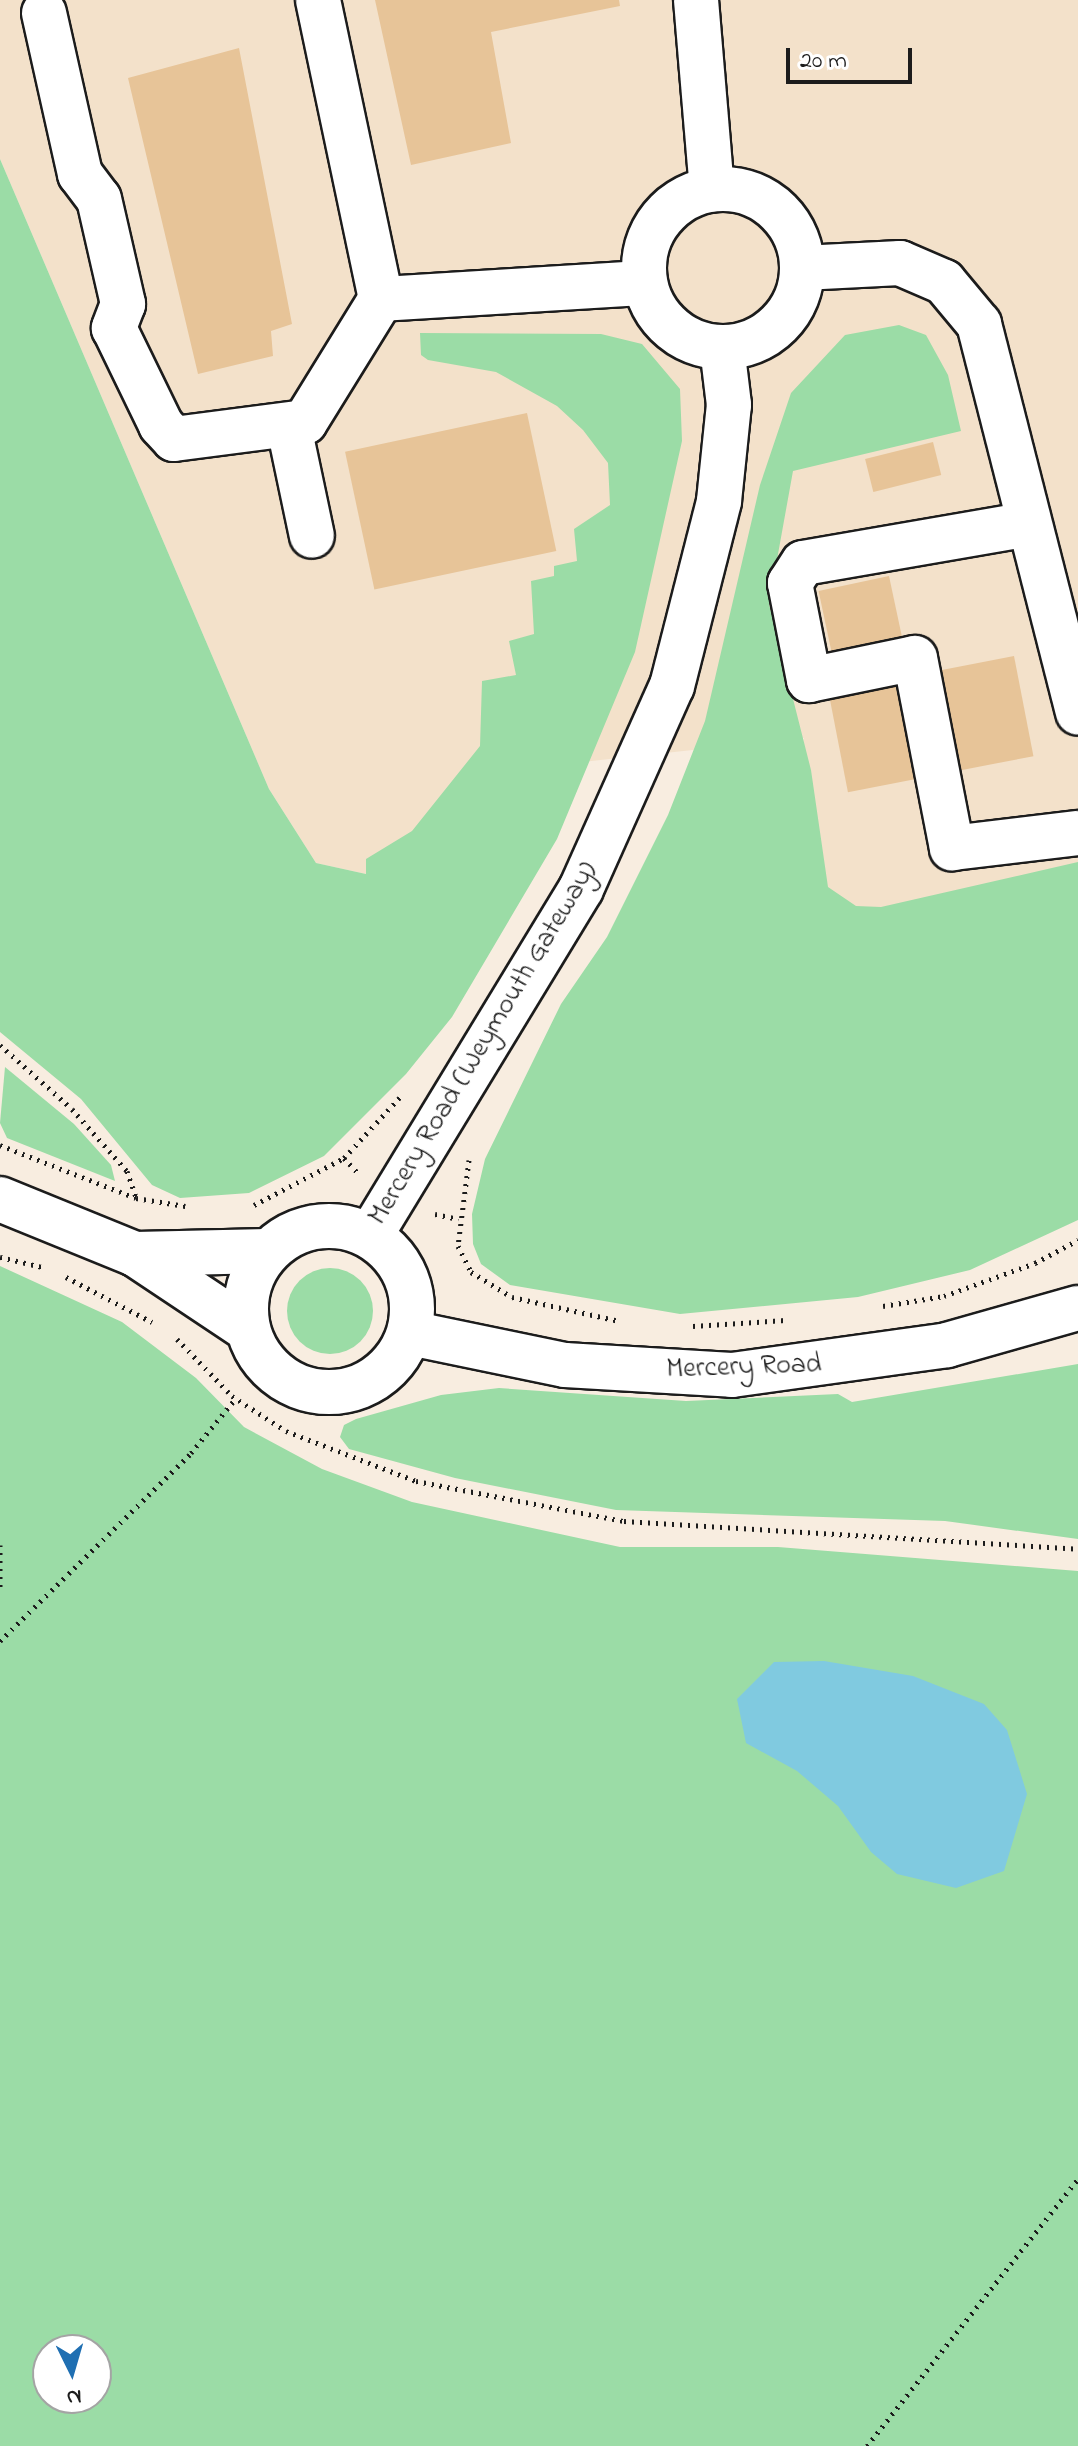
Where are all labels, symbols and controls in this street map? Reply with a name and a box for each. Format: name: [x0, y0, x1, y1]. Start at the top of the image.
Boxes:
scale bar: [790, 32, 916, 82]
text: 20 m: [800, 44, 847, 79]
street label: Mercery Road (Weymouth Gateway): [362, 856, 606, 1232]
street label: Mercery Road: [666, 1348, 822, 1388]
north arrow: [32, 2334, 112, 2414]
text: N: [65, 2379, 83, 2413]

